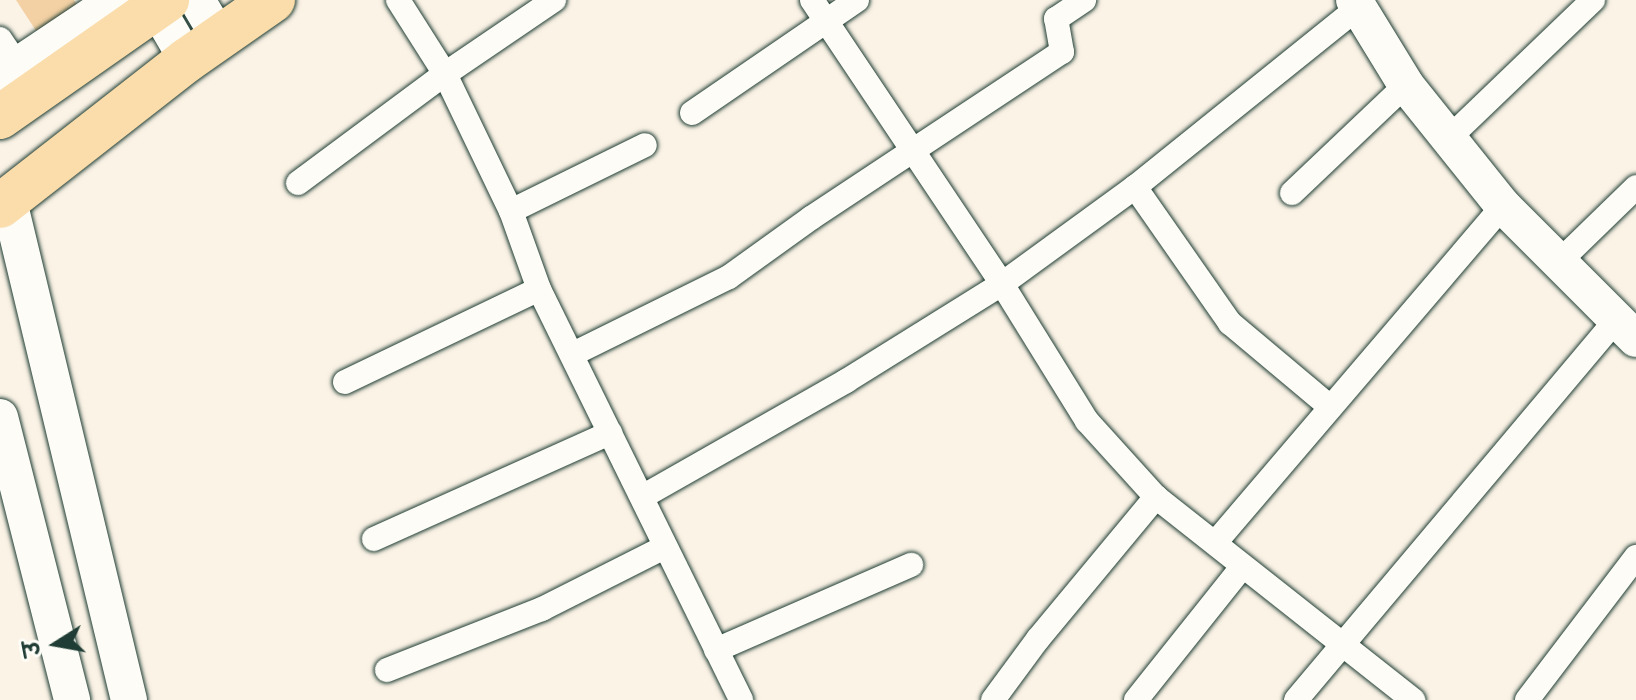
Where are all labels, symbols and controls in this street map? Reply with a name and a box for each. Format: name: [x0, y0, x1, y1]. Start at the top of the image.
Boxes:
north arrow: [16, 604, 96, 684]
text: उ: [16, 639, 48, 659]

